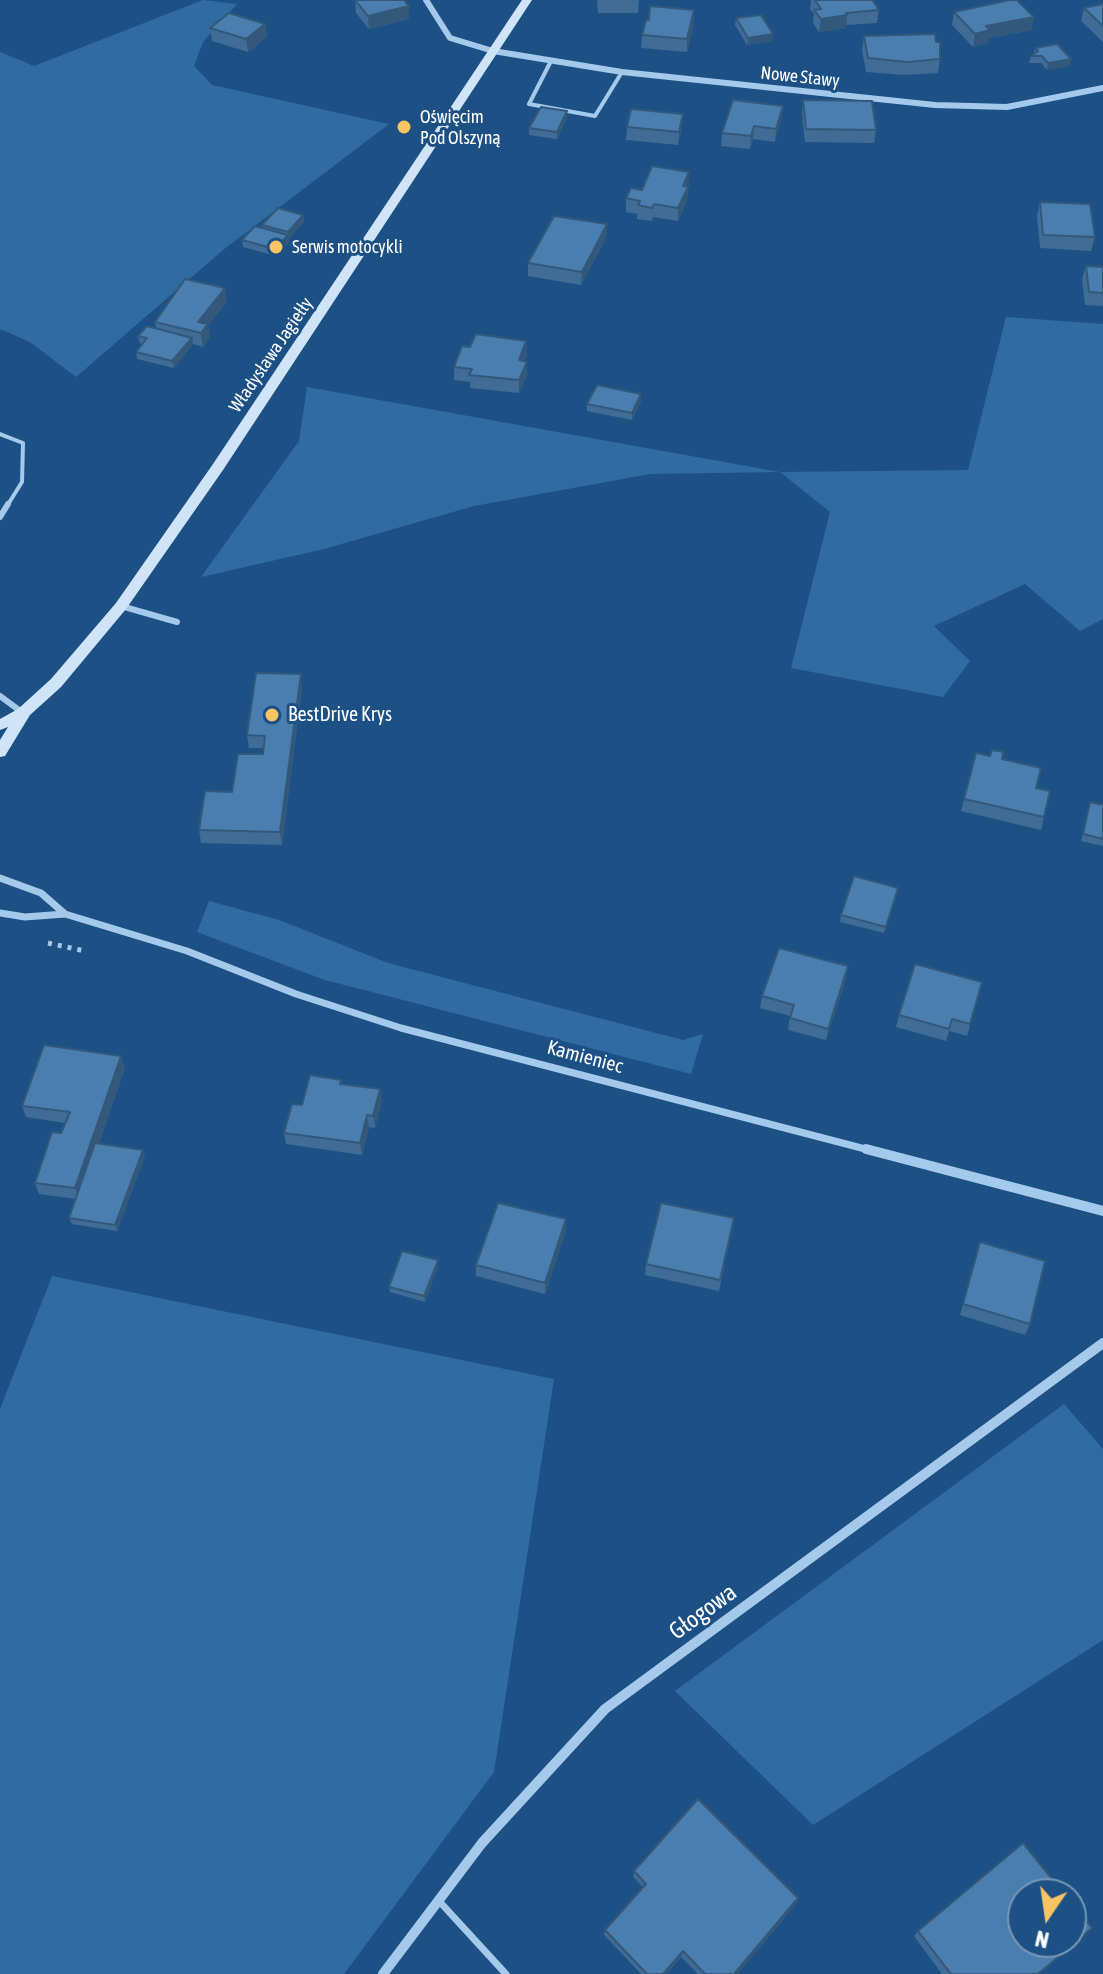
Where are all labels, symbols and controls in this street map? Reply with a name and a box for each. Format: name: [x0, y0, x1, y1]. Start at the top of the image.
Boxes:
street label: Nowe Stawy: [759, 62, 841, 92]
place label: Oświęcim Pod Olszyną: [420, 106, 501, 148]
marker: Oświęcim Pod Olszyną: [395, 118, 413, 136]
place label: Serwis motocykli: [292, 236, 403, 258]
marker: Serwis motocykli: [267, 238, 285, 256]
street label: Władysława Jagiełły: [225, 293, 317, 417]
place label: BestDrive Krys: [288, 703, 392, 727]
marker: BestDrive Krys: [263, 706, 281, 724]
street label: Kamieniec: [544, 1035, 626, 1079]
street label: Głogowa: [664, 1578, 742, 1646]
north arrow: [1007, 1878, 1087, 1958]
text: N: [1033, 1925, 1051, 1954]

